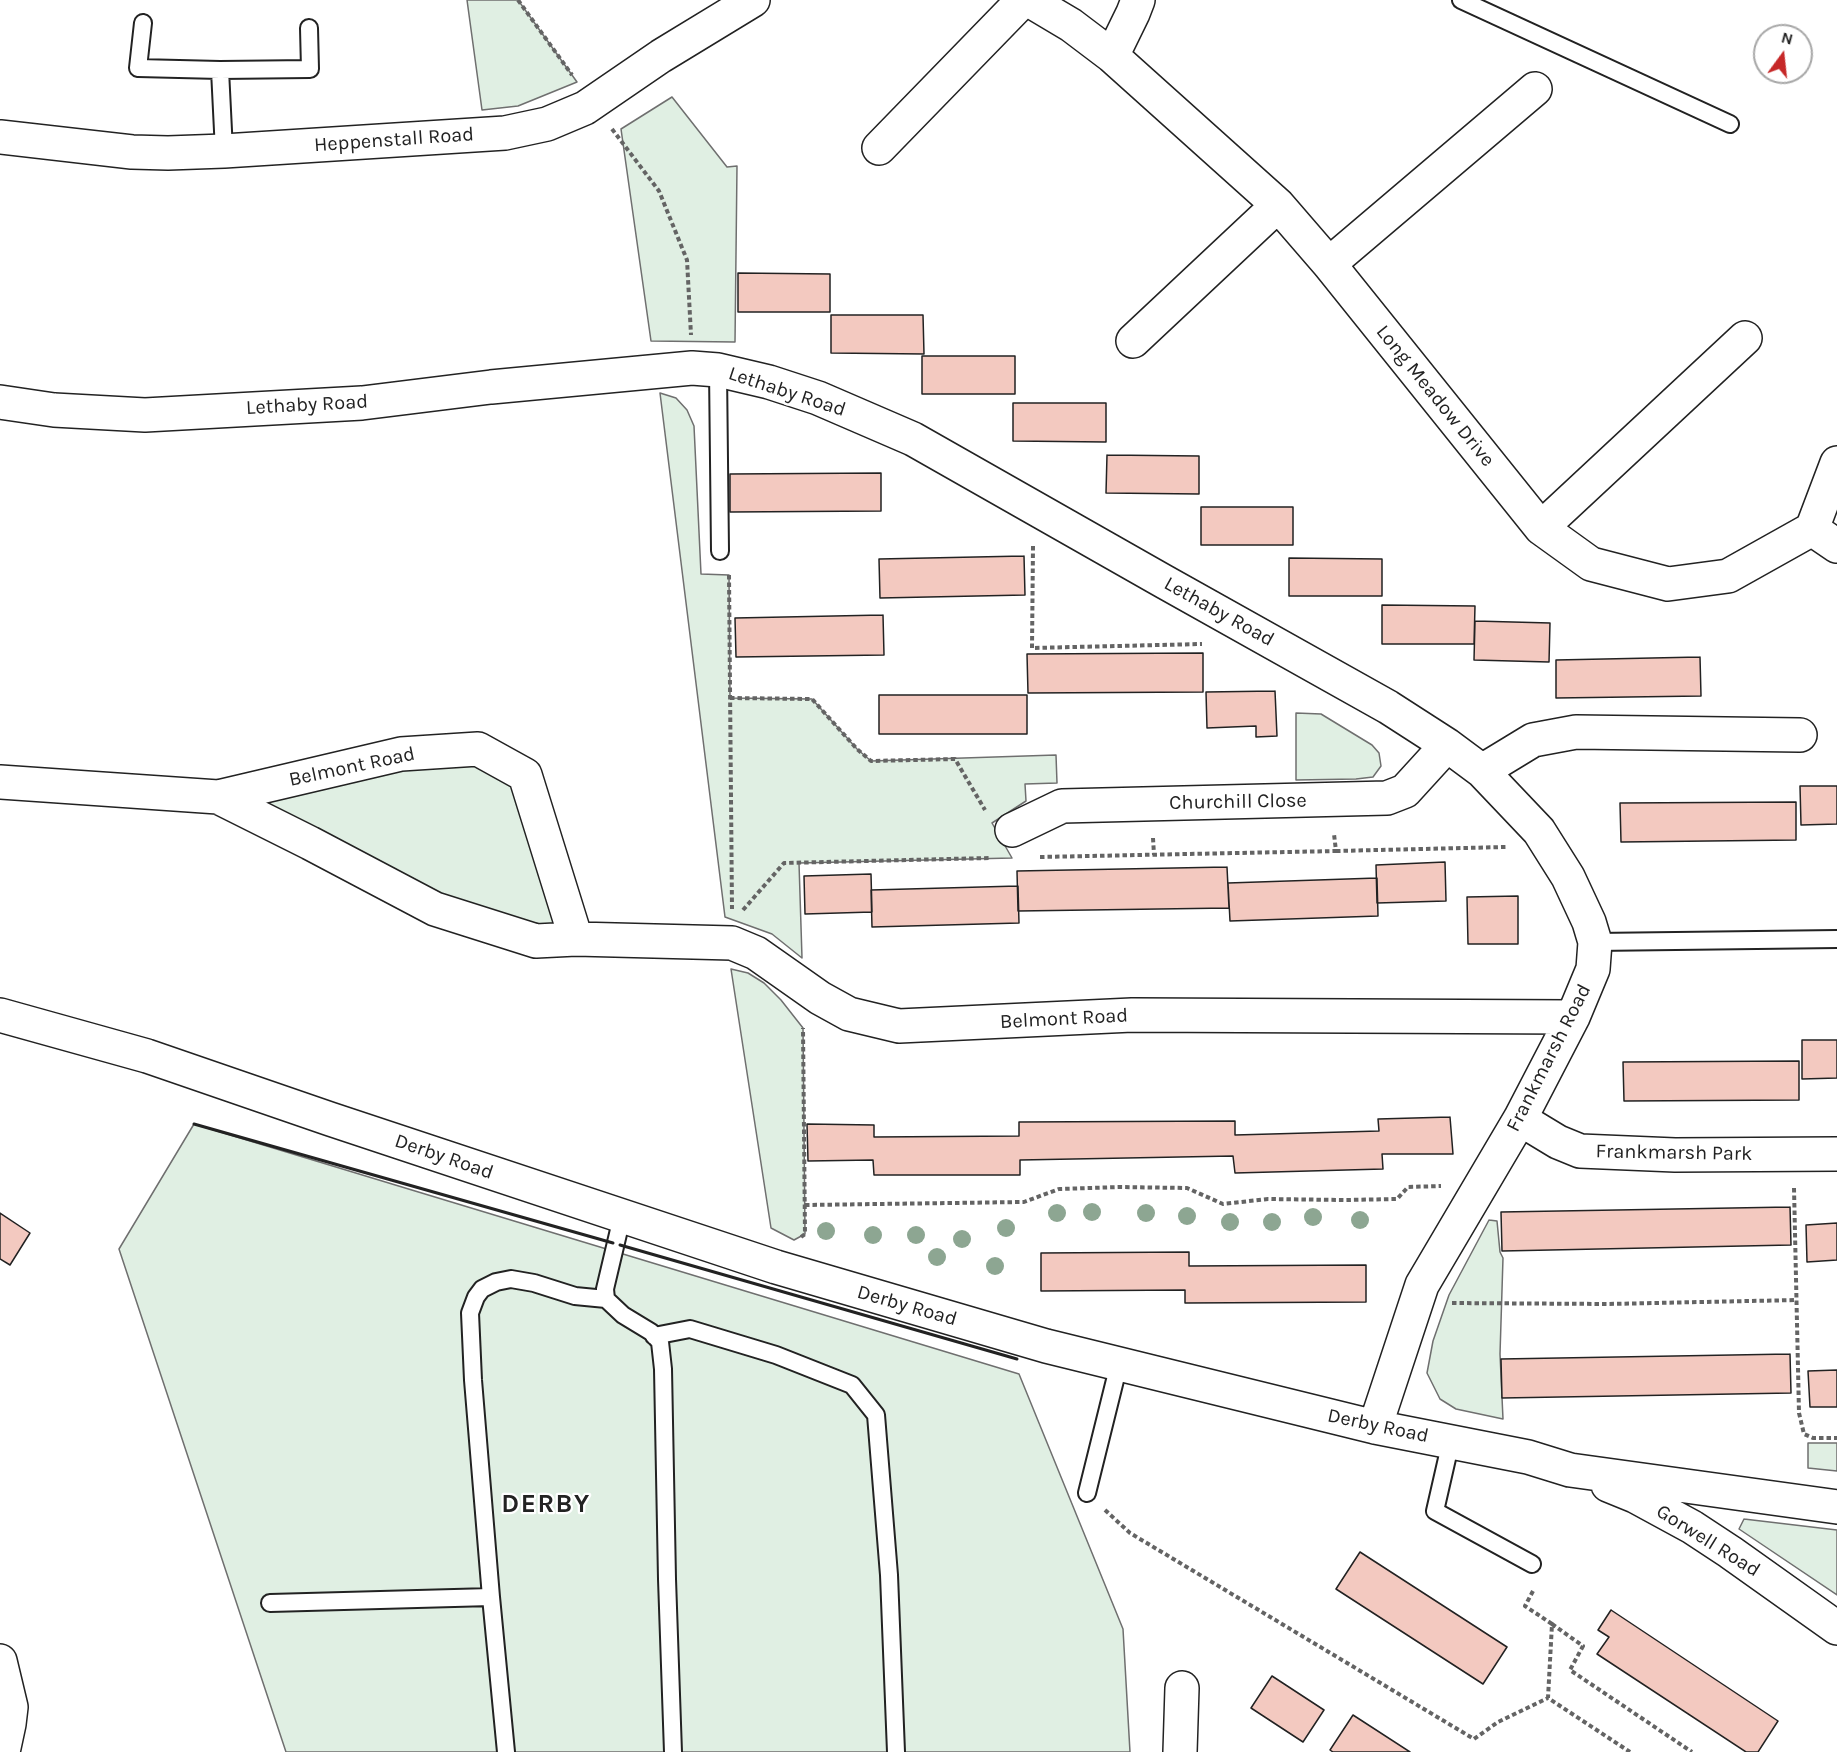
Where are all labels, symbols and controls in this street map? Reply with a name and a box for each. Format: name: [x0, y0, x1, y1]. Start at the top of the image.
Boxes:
north arrow: [1753, 24, 1813, 84]
text: N: [1779, 27, 1795, 49]
street label: Heppenstall Road: [313, 122, 475, 158]
street label: Long Meadow Drive: [1371, 320, 1499, 472]
street label: Lethaby Road: [725, 362, 849, 422]
street label: Lethaby Road: [245, 390, 369, 420]
street label: Lethaby Road: [1160, 572, 1278, 652]
street label: Belmont Road: [287, 742, 417, 792]
street label: Churchill Close: [1169, 789, 1307, 815]
street label: Frankmarsh Road: [1501, 980, 1597, 1136]
street label: Belmont Road: [999, 1004, 1129, 1034]
street label: Derby Road: [392, 1129, 496, 1185]
street label: Frankmarsh Park: [1595, 1140, 1753, 1166]
street label: Derby Road: [854, 1280, 960, 1332]
street label: Derby Road: [1325, 1404, 1431, 1448]
district label: DERBY: [501, 1489, 591, 1521]
street label: Gorwell Road: [1652, 1500, 1764, 1582]

